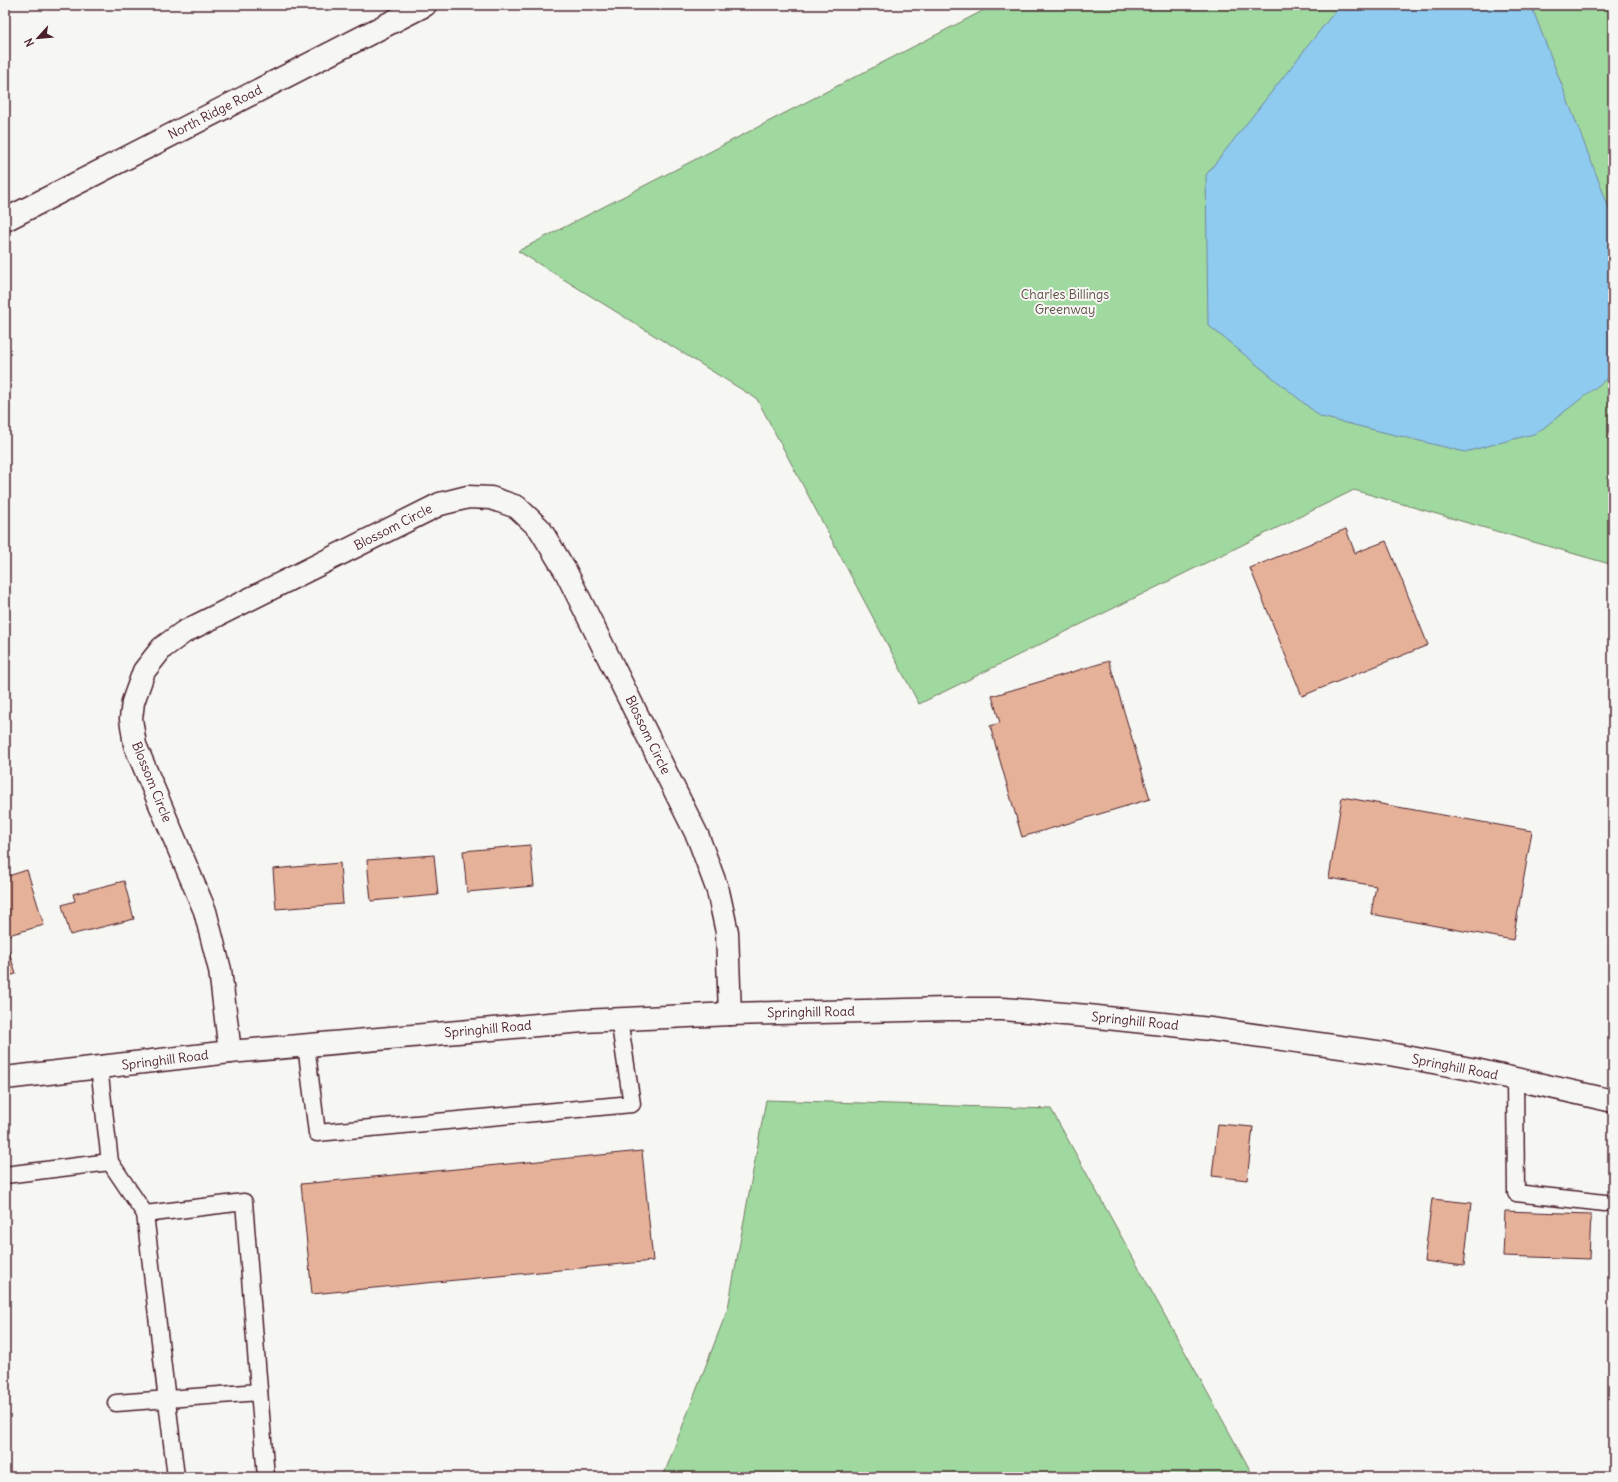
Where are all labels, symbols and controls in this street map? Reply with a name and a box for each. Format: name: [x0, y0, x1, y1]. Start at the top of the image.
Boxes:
north arrow: [18, 18, 58, 58]
text: N: [21, 36, 37, 49]
street label: North Ridge Road: [165, 81, 265, 143]
park label: Charles Billings Greenway: [1021, 286, 1109, 318]
street label: Blossom Circle: [351, 500, 435, 554]
street label: Blossom Circle: [622, 693, 674, 777]
street label: Blossom Circle: [128, 739, 176, 825]
street label: Springhill Road: [767, 1003, 855, 1021]
street label: Springhill Road: [1091, 1008, 1180, 1034]
street label: Springhill Road: [444, 1017, 533, 1041]
street label: Springhill Road: [121, 1046, 210, 1074]
street label: Springhill Road: [1410, 1050, 1500, 1084]

